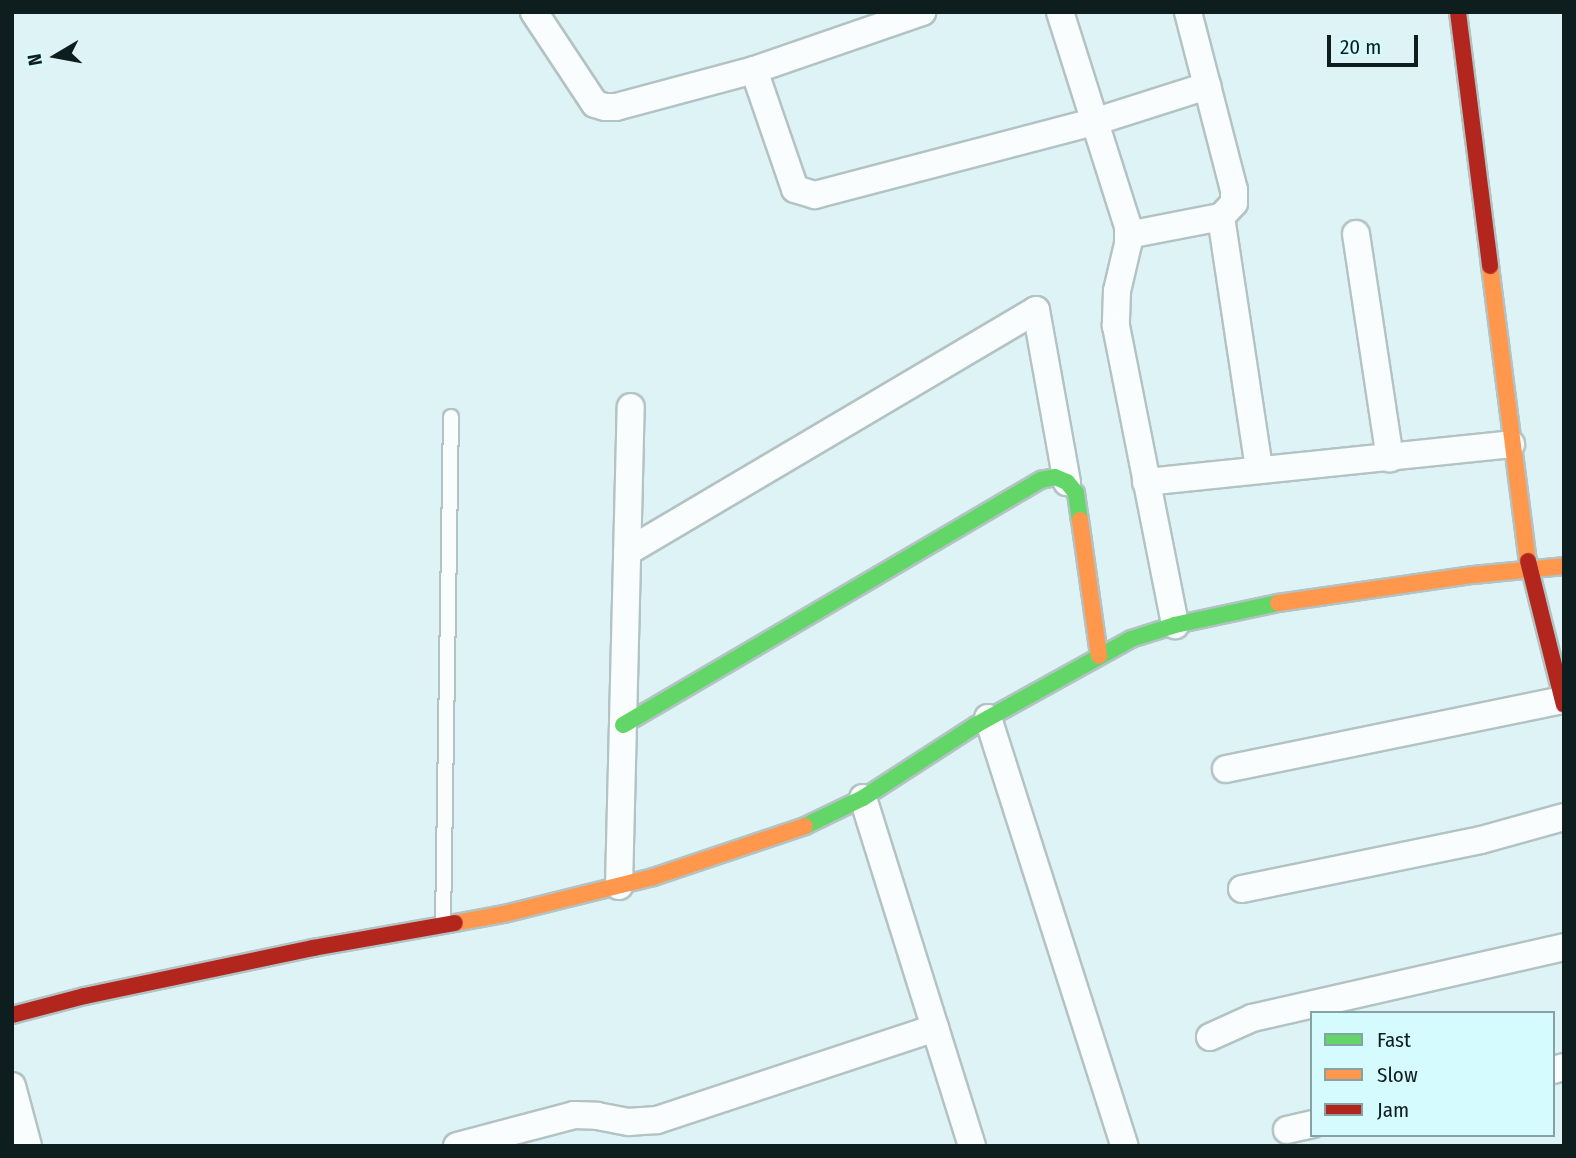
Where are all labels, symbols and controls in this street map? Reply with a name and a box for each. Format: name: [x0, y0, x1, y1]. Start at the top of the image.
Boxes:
north arrow: [21, 21, 91, 91]
scale bar: [1331, 21, 1422, 65]
text: 20 m: [1340, 34, 1381, 60]
text: N: [23, 52, 47, 67]
legend: [1310, 1011, 1555, 1137]
text: Fast: [1377, 1027, 1411, 1053]
text: Slow: [1377, 1062, 1418, 1088]
text: Jam: [1377, 1097, 1409, 1123]

